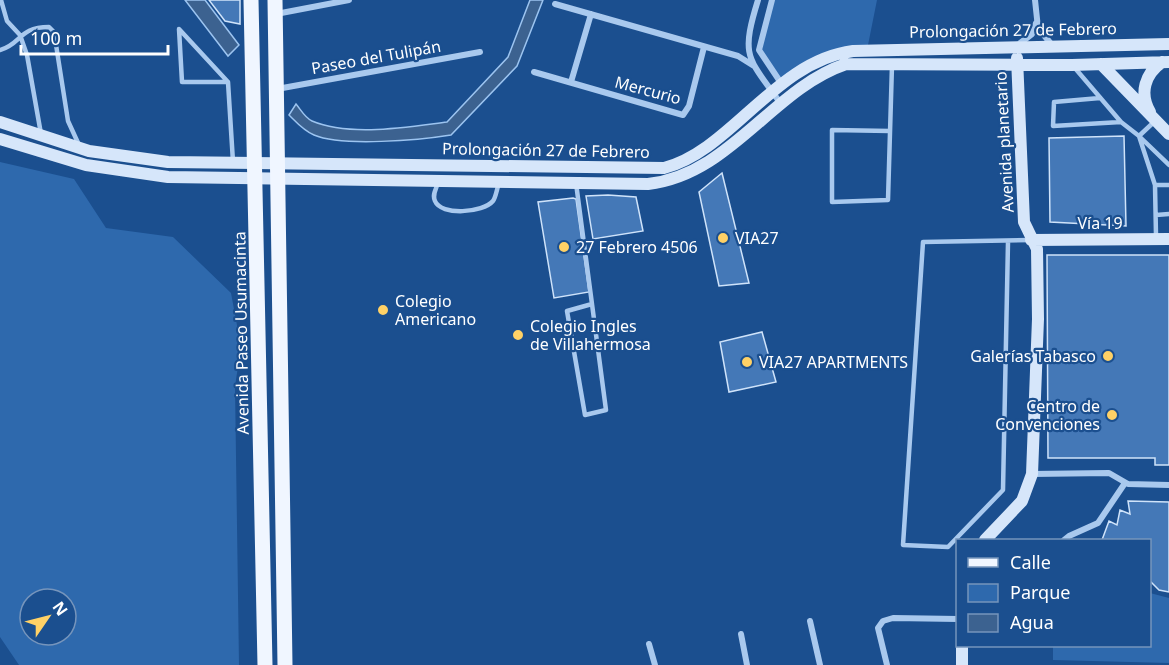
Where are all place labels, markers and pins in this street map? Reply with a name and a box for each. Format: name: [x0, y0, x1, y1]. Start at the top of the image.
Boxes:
place label: VIA27: [735, 227, 779, 249]
marker: VIA27: [716, 231, 730, 245]
place label: 27 Febrero 4506: [576, 236, 698, 258]
marker: 27 Febrero 4506: [557, 240, 571, 254]
place label: Colegio Americano: [395, 290, 476, 330]
marker: Colegio Americano: [376, 303, 390, 317]
place label: Colegio Ingles de Villahermosa: [530, 315, 651, 355]
marker: Colegio Ingles de Villahermosa: [511, 328, 525, 342]
place label: Galerías Tabasco: [970, 345, 1096, 367]
marker: Galerías Tabasco: [1101, 349, 1115, 363]
place label: VIA27 APARTMENTS: [759, 351, 908, 373]
marker: VIA27 APARTMENTS: [740, 355, 754, 369]
place label: Centro de Convenciones: [995, 395, 1100, 435]
marker: Centro de Convenciones: [1105, 408, 1119, 422]

